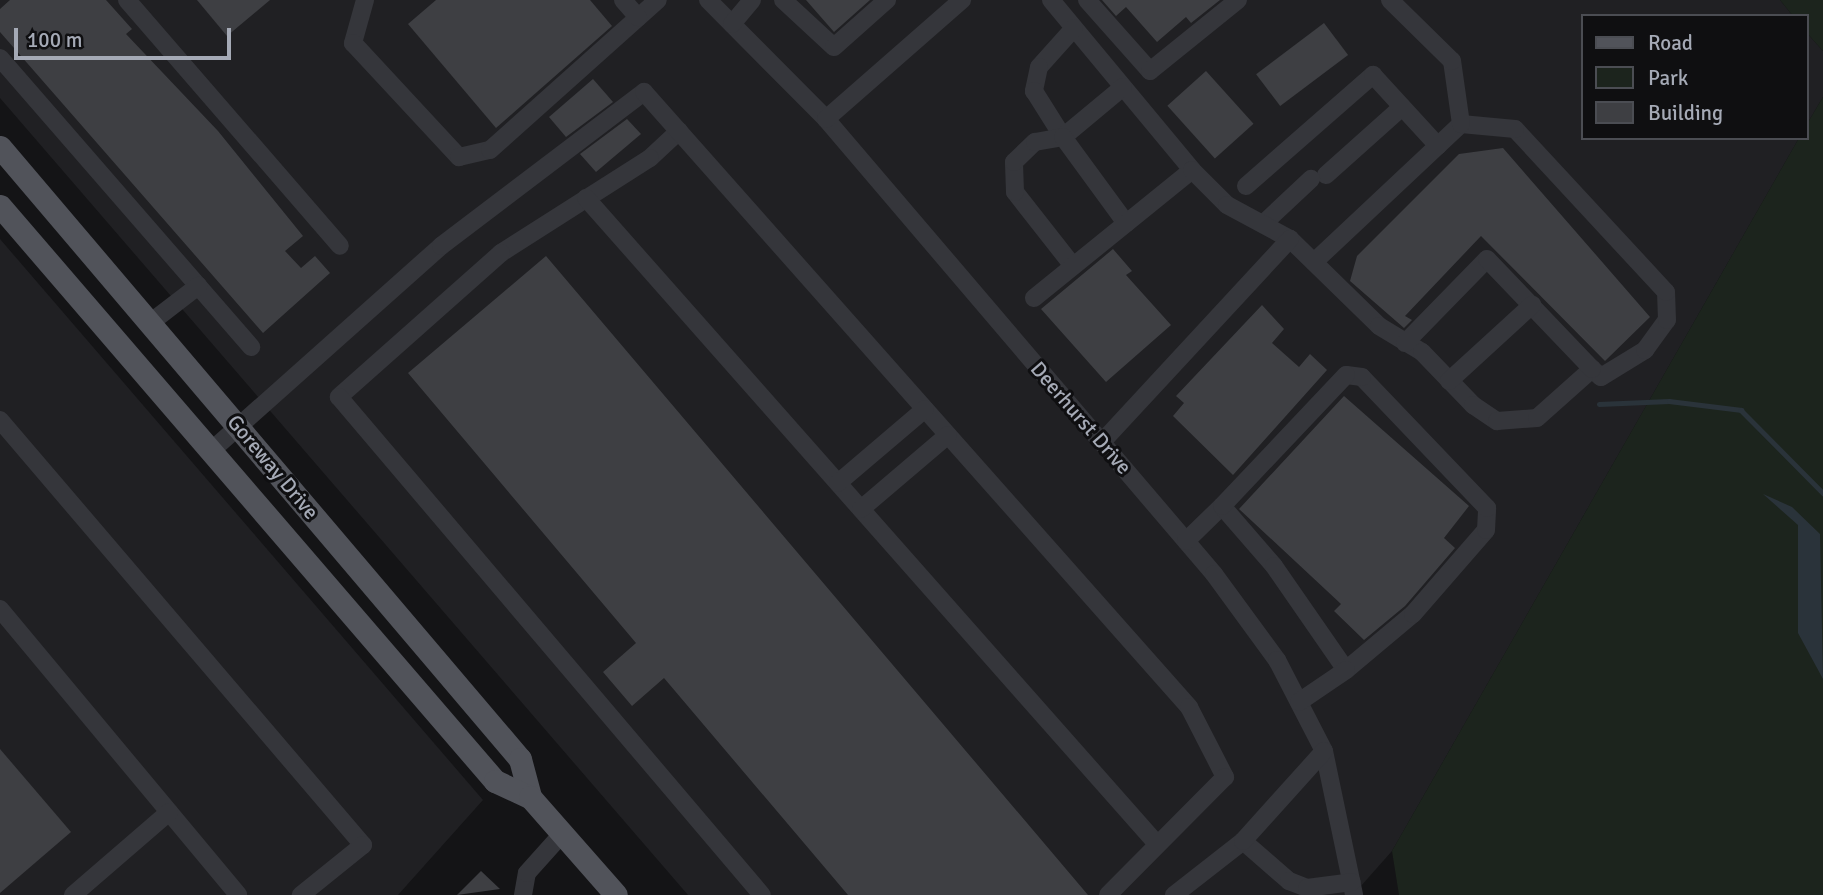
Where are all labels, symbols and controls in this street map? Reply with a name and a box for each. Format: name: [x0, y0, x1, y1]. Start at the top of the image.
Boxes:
scale bar: [18, 14, 234, 58]
legend: [1582, 14, 1809, 140]
text: 100 m: [27, 27, 82, 53]
text: Road: [1648, 30, 1693, 56]
text: Park: [1648, 65, 1688, 91]
text: Building: [1648, 100, 1723, 126]
street label: Deerhurst Drive: [1025, 356, 1137, 480]
street label: Goreway Drive: [222, 410, 324, 524]

